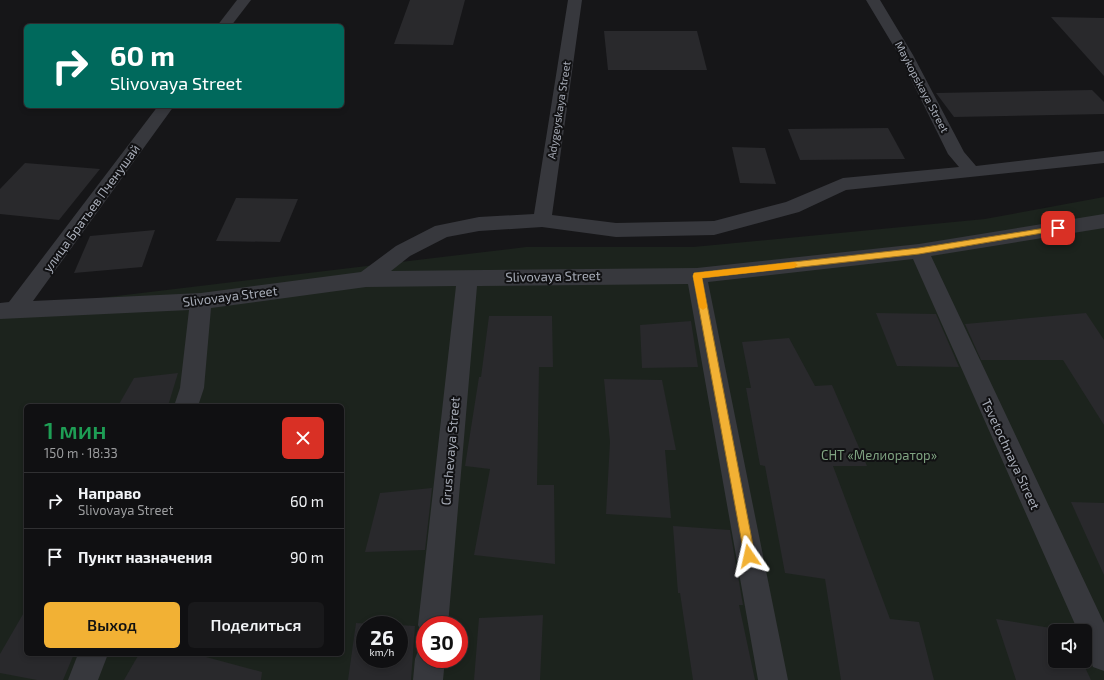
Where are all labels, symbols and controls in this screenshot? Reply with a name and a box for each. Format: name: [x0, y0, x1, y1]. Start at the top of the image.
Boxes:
text: 60 m: [110, 38, 175, 72]
street label: Maykopskaya Street: [893, 39, 952, 135]
icon: right: [44, 40, 96, 92]
street label: Adygeyskaya Street: [544, 60, 573, 160]
text: Slivovaya Street: [110, 72, 242, 94]
street label: улица Братьев Пченушай: [39, 141, 143, 275]
pin: [1041, 211, 1075, 245]
icon: arrive: [1047, 217, 1069, 239]
street label: Slivovaya Street: [505, 267, 601, 285]
street label: Slivovaya Street: [182, 282, 278, 310]
street label: Grushevaya Street: [437, 396, 463, 506]
street label: Tsvetochnaya Street: [978, 396, 1044, 512]
text: 1 мин: [44, 415, 106, 444]
button: close: [282, 417, 324, 459]
text: 150 m · 18:33: [44, 445, 118, 461]
park label: СНТ «Мелиоратор»: [821, 447, 937, 463]
text: Направо: [78, 484, 141, 502]
icon: right: [44, 490, 66, 512]
text: 60 m: [290, 492, 324, 510]
text: Slivovaya Street: [78, 502, 173, 518]
position arrow: [728, 535, 770, 577]
icon: arrive: [44, 546, 66, 568]
text: Пункт назначения: [78, 548, 212, 566]
text: 90 m: [290, 548, 324, 566]
button: Выход: [44, 602, 180, 648]
button: Поделиться: [188, 602, 324, 648]
speed limit sign: 30: [416, 616, 468, 668]
map controls: [1048, 624, 1092, 668]
button: sound: [1048, 624, 1092, 668]
text: 26: [370, 625, 394, 649]
text: km/h: [370, 646, 394, 658]

